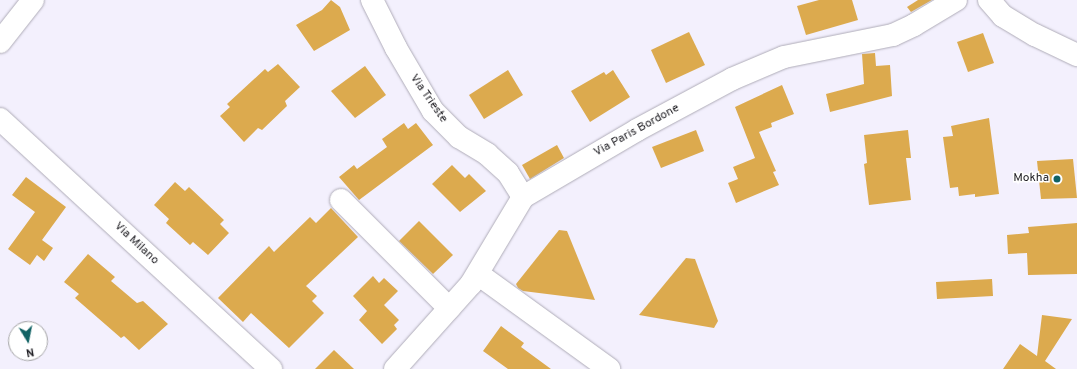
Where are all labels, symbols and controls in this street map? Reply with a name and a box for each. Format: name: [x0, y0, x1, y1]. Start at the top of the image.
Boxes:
street label: Via Trieste: [406, 72, 450, 126]
street label: Via Paris Bordone: [592, 102, 682, 160]
place label: Mokha: [1013, 172, 1049, 186]
marker: Mokha: [1052, 174, 1062, 184]
street label: Via Milano: [111, 220, 161, 268]
north arrow: [8, 321, 48, 361]
text: N: [25, 344, 35, 359]

